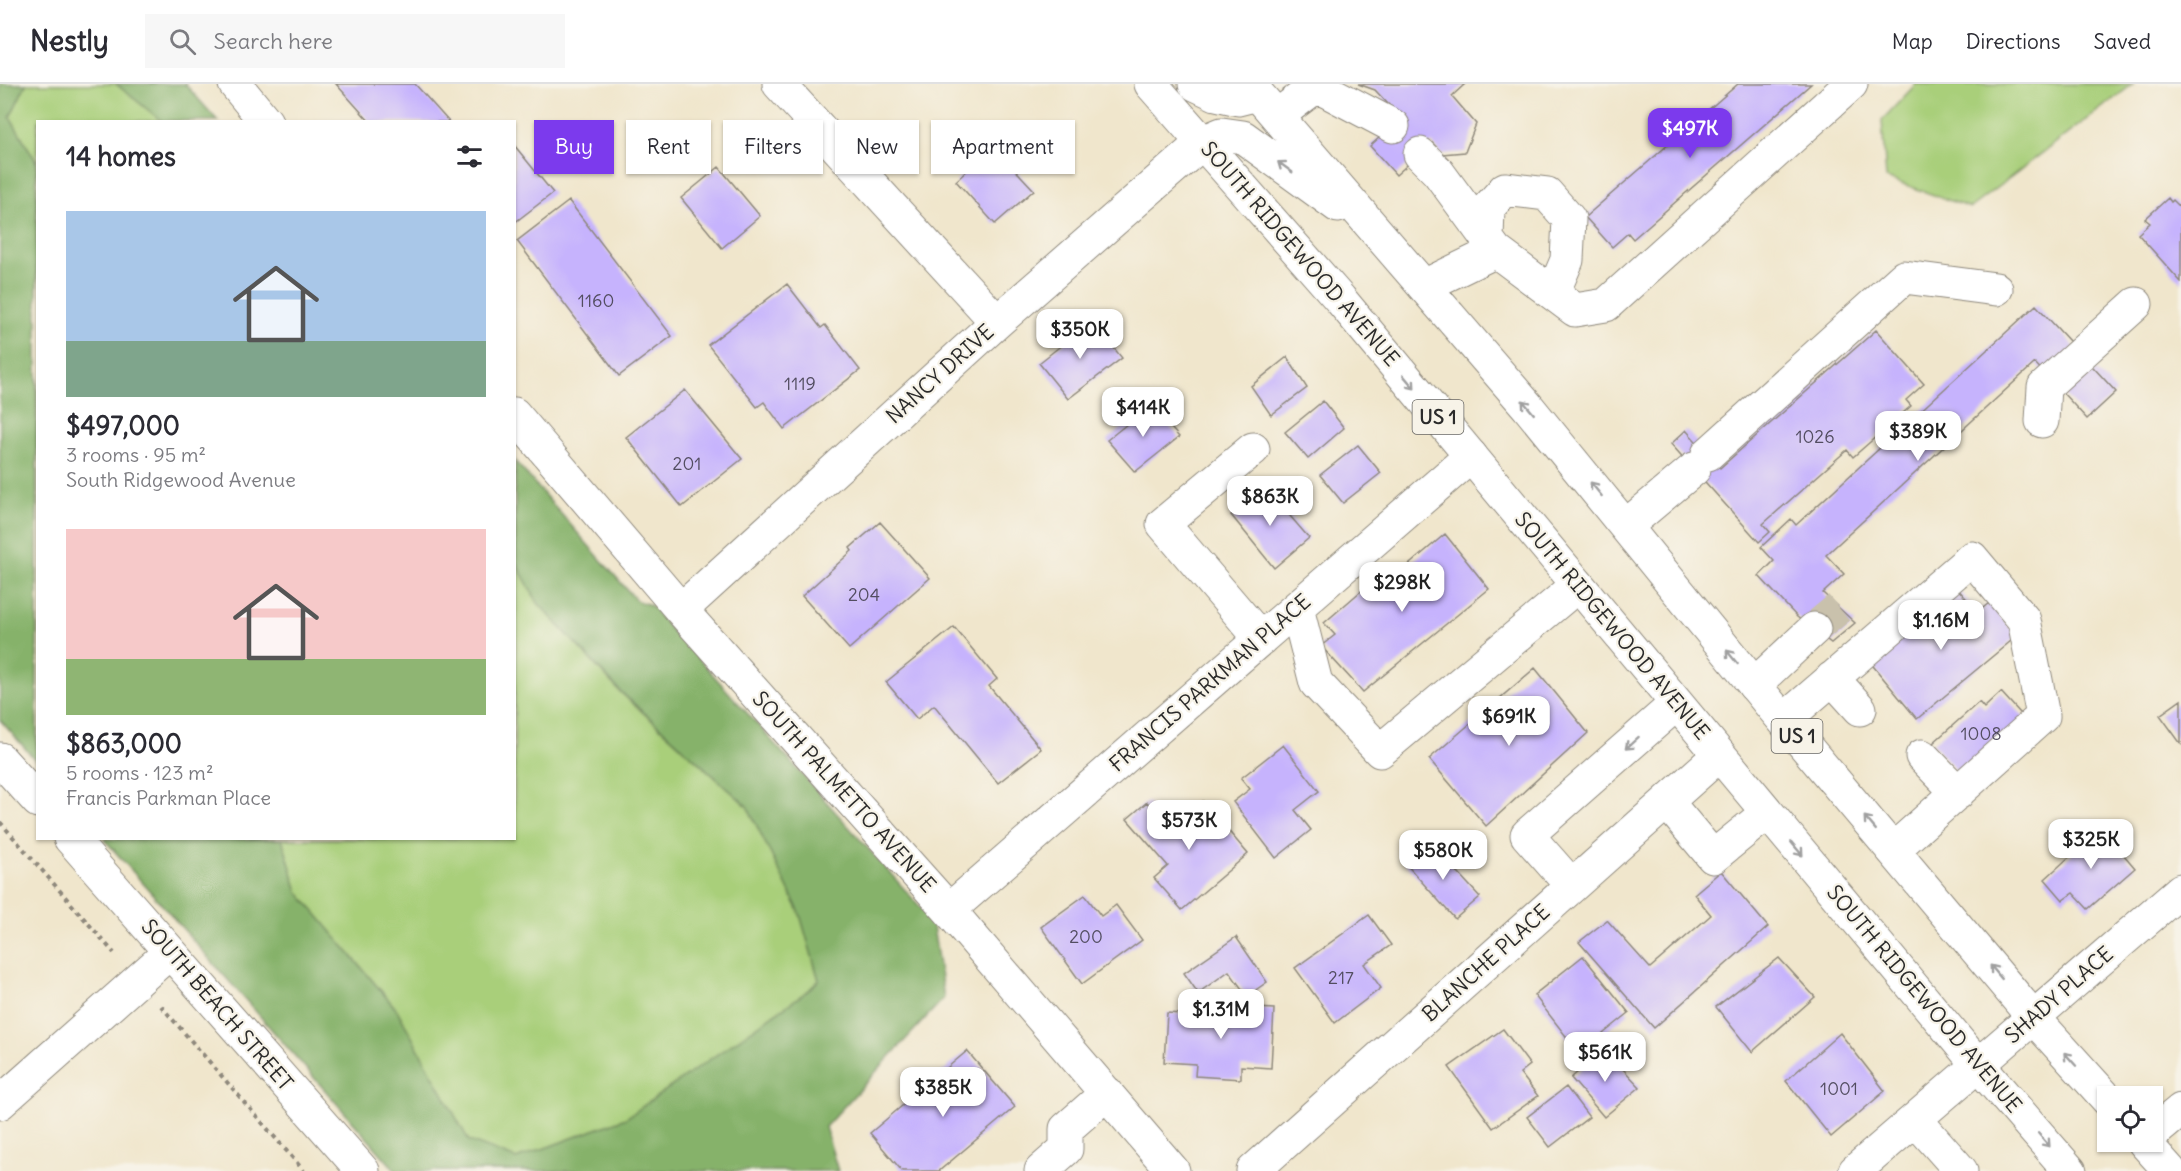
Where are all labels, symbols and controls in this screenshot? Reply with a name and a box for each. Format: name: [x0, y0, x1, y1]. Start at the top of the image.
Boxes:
search box: [145, 14, 565, 68]
text: Nestly: [30, 23, 109, 59]
icon: search: [166, 25, 199, 58]
text: Search here: [214, 27, 333, 55]
text: Map: [1892, 28, 1933, 55]
text: Directions: [1966, 28, 2060, 55]
text: Saved: [2093, 28, 2151, 55]
pin: $497K: [1648, 108, 1732, 159]
text: $497K: [1662, 115, 1718, 140]
chip: Buy: [534, 120, 614, 174]
chip: Rent: [626, 120, 711, 174]
chip: Filters: [723, 120, 823, 174]
chip: New: [835, 120, 919, 174]
chip: Apartment: [931, 120, 1075, 174]
street label: SOUTH RIDGEWOOD AVENUE: [1195, 136, 1405, 372]
text: 14 homes: [66, 140, 176, 173]
icon: filters: [453, 140, 486, 173]
one-way arrow: [1278, 161, 1294, 173]
icon: home: [222, 250, 330, 358]
house number: 1160: [578, 289, 614, 312]
pin: $350K: [1038, 309, 1122, 360]
text: $350K: [1050, 316, 1110, 341]
street label: NANCY DRIVE: [880, 318, 999, 429]
house number: 1119: [784, 372, 816, 395]
one-way arrow: [1403, 374, 1416, 390]
pin: $414K: [1101, 387, 1185, 438]
text: $414K: [1116, 394, 1170, 419]
one-way arrow: [1521, 399, 1534, 415]
road number: US 1: [1412, 400, 1464, 434]
text: $497,000: [66, 409, 180, 442]
pin: $389K: [1876, 411, 1960, 462]
text: $389K: [1889, 418, 1947, 443]
house number: 1026: [1795, 425, 1835, 448]
text: 3 rooms · 95 m²: [66, 442, 206, 467]
house number: 201: [673, 452, 701, 475]
text: South Ridgewood Avenue: [66, 467, 296, 492]
pin: $863K: [1228, 476, 1312, 527]
one-way arrow: [1589, 482, 1602, 498]
text: $863K: [1241, 483, 1299, 508]
street label: SOUTH RIDGEWOOD AVENUE: [1509, 506, 1716, 745]
pin: $298K: [1360, 562, 1444, 613]
icon: home: [222, 568, 330, 676]
text: $298K: [1373, 569, 1431, 594]
house number: 204: [848, 583, 880, 606]
street label: FRANCIS PARKMAN PLACE: [1103, 588, 1316, 778]
pin: $1.16M: [1892, 600, 1990, 651]
text: $1.16M: [1912, 607, 1970, 632]
one-way arrow: [1725, 650, 1739, 665]
street label: SOUTH PALMETTO AVENUE: [747, 685, 942, 898]
pin: $691K: [1467, 696, 1551, 747]
text: $691K: [1482, 703, 1536, 728]
road number: US 1: [1772, 719, 1822, 753]
house number: 1008: [1960, 722, 2002, 745]
text: $863,000: [66, 727, 182, 760]
one-way arrow: [1625, 736, 1640, 750]
text: 5 rooms · 123 m²: [66, 760, 213, 785]
text: Francis Parkman Place: [66, 785, 271, 810]
pin: $573K: [1147, 800, 1231, 851]
text: $573K: [1161, 807, 1217, 832]
one-way arrow: [1864, 815, 1877, 831]
pin: $325K: [2049, 819, 2133, 870]
text: $325K: [2062, 826, 2120, 851]
pin: $580K: [1401, 830, 1485, 881]
text: $580K: [1413, 837, 1473, 862]
one-way arrow: [1790, 841, 1803, 857]
street label: SOUTH RIDGEWOOD AVENUE: [1821, 879, 2028, 1118]
street label: BLANCHE PLACE: [1416, 898, 1555, 1027]
street label: SOUTH BEACH STREET: [136, 913, 299, 1096]
house number: 200: [1069, 925, 1103, 948]
street label: SHADY PLACE: [1999, 940, 2118, 1049]
one-way arrow: [1989, 965, 2003, 980]
house number: 217: [1328, 966, 1354, 989]
pin: $1.31M: [1172, 989, 1270, 1040]
text: $1.31M: [1192, 996, 1250, 1021]
pin: $561K: [1563, 1032, 1647, 1083]
text: $561K: [1578, 1039, 1632, 1064]
one-way arrow: [2063, 1052, 2077, 1067]
pin: $385K: [901, 1067, 985, 1118]
text: $385K: [914, 1074, 972, 1099]
house number: 1001: [1820, 1077, 1858, 1100]
map controls: [2097, 1086, 2163, 1152]
button: locate: [2097, 1086, 2163, 1152]
one-way arrow: [2037, 1132, 2050, 1148]

